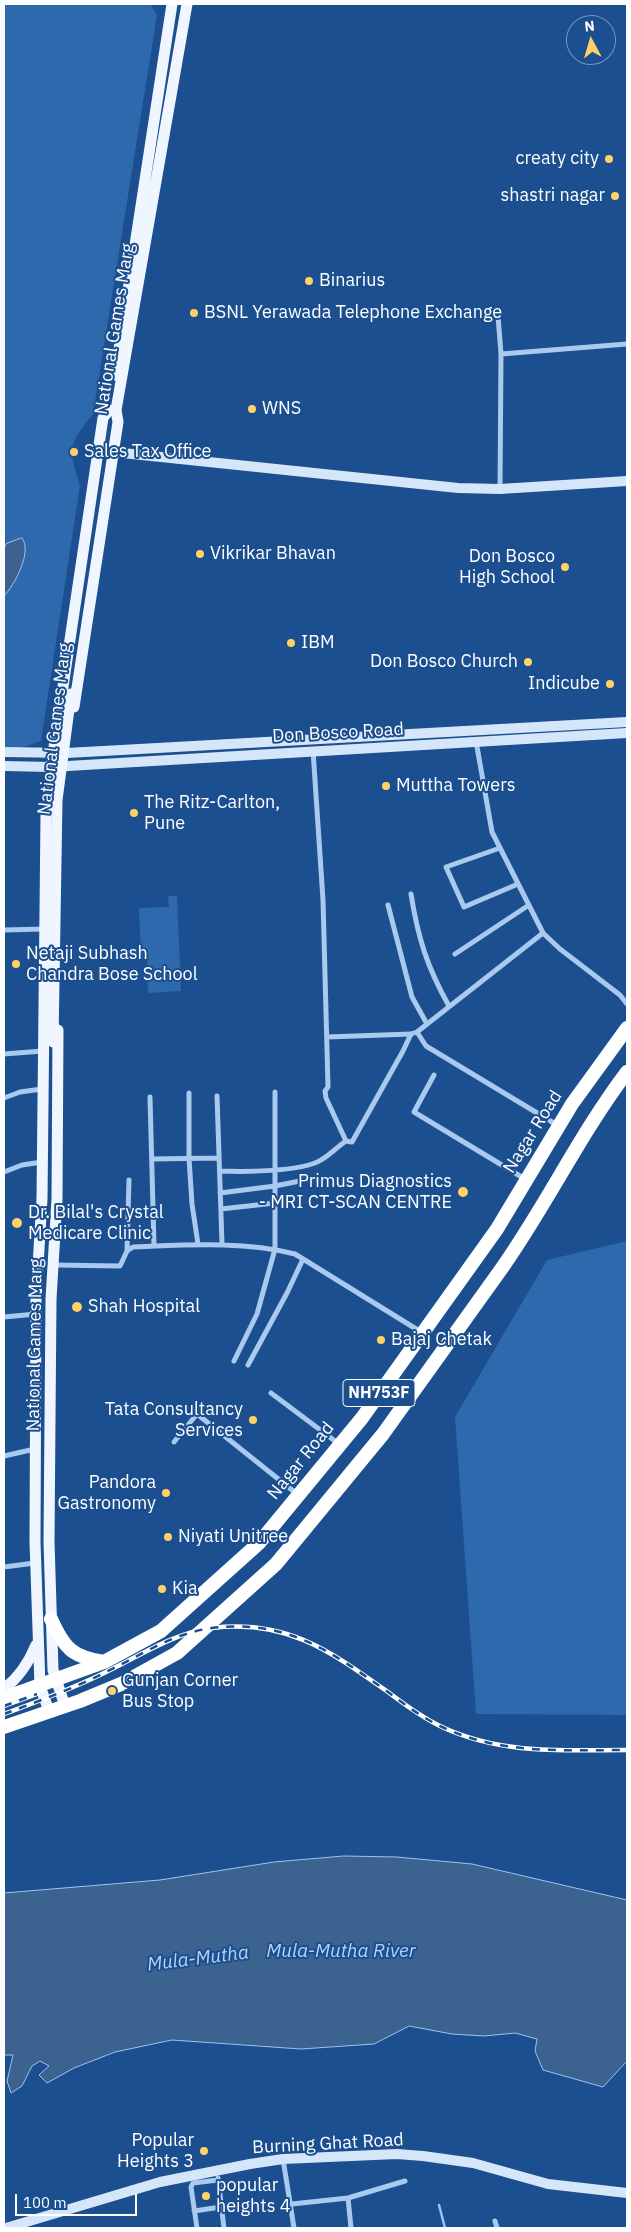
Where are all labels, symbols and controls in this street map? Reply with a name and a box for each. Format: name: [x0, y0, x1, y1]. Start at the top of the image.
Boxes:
north arrow: [566, 15, 616, 65]
text: N: [584, 17, 596, 36]
place label: creaty city: [516, 148, 599, 170]
marker: creaty city: [603, 153, 615, 165]
place label: shastri nagar: [501, 185, 605, 207]
marker: shastri nagar: [609, 190, 621, 202]
street label: National Games Marg: [91, 242, 139, 416]
place label: Binarius: [319, 270, 385, 292]
marker: Binarius: [303, 275, 315, 287]
place label: BSNL Yerawada Telephone Exchange: [204, 302, 502, 324]
marker: BSNL Yerawada Telephone Exchange: [188, 307, 200, 319]
place label: WNS: [262, 398, 301, 420]
marker: WNS: [246, 403, 258, 415]
place label: Sales Tax Office: [84, 441, 211, 463]
marker: Sales Tax Office: [68, 446, 80, 458]
place label: Vikrikar Bhavan: [210, 543, 336, 565]
place label: Don Bosco High School: [459, 546, 555, 588]
marker: Vikrikar Bhavan: [194, 548, 206, 560]
marker: Don Bosco High School: [559, 561, 571, 573]
place label: IBM: [301, 632, 335, 654]
marker: IBM: [285, 637, 297, 649]
street label: National Games Marg: [34, 642, 76, 816]
place label: Don Bosco Church: [370, 651, 518, 673]
marker: Don Bosco Church: [522, 656, 534, 668]
place label: Indicube: [528, 673, 600, 695]
marker: Indicube: [604, 678, 616, 690]
street label: Don Bosco Road: [272, 719, 404, 747]
place label: Muttha Towers: [396, 775, 516, 797]
marker: Muttha Towers: [380, 780, 392, 792]
place label: The Ritz-Carlton, Pune: [144, 792, 280, 834]
marker: The Ritz-Carlton, Pune: [128, 807, 140, 819]
place label: Netaji Subhash Chandra Bose School: [26, 943, 198, 986]
marker: Netaji Subhash Chandra Bose School: [10, 958, 22, 970]
street label: Nagar Road: [499, 1087, 567, 1177]
place label: Primus Diagnostics - MRI CT-SCAN CENTRE: [259, 1171, 452, 1214]
marker: Primus Diagnostics - MRI CT-SCAN CENTRE: [456, 1185, 470, 1199]
place label: Dr. Bilal's Crystal Medicare Clinic: [28, 1202, 164, 1244]
marker: Dr. Bilal's Crystal Medicare Clinic: [10, 1216, 24, 1230]
street label: National Games Marg: [23, 1258, 47, 1432]
place label: Shah Hospital: [88, 1296, 200, 1318]
marker: Shah Hospital: [70, 1300, 84, 1314]
place label: Bajaj Chetak: [391, 1329, 492, 1351]
marker: Bajaj Chetak: [375, 1334, 387, 1346]
road number: NH753F: [343, 1380, 415, 1406]
place label: Tata Consultancy Services: [105, 1399, 243, 1442]
marker: Tata Consultancy Services: [247, 1414, 259, 1426]
street label: Nagar Road: [263, 1418, 339, 1504]
place label: Pandora Gastronomy: [57, 1472, 156, 1515]
marker: Pandora Gastronomy: [160, 1487, 172, 1499]
place label: Niyati Unitree: [178, 1526, 288, 1548]
marker: Niyati Unitree: [162, 1531, 174, 1543]
place label: Kia: [172, 1578, 198, 1600]
marker: Kia: [156, 1583, 168, 1595]
place label: Gunjan Corner Bus Stop: [122, 1670, 238, 1712]
marker: Gunjan Corner Bus Stop: [106, 1685, 118, 1697]
water label: Mula-Mutha: [146, 1941, 250, 1977]
water label: Mula-Mutha River: [266, 1941, 416, 1963]
street label: Burning Ghat Road: [252, 2129, 404, 2159]
place label: Popular Heights 3: [117, 2130, 194, 2172]
marker: Popular Heights 3: [198, 2145, 210, 2157]
place label: popular heights 4: [216, 2175, 290, 2218]
scale bar: [18, 2184, 140, 2216]
marker: popular heights 4: [200, 2190, 212, 2202]
text: 100 m: [23, 2193, 67, 2212]

